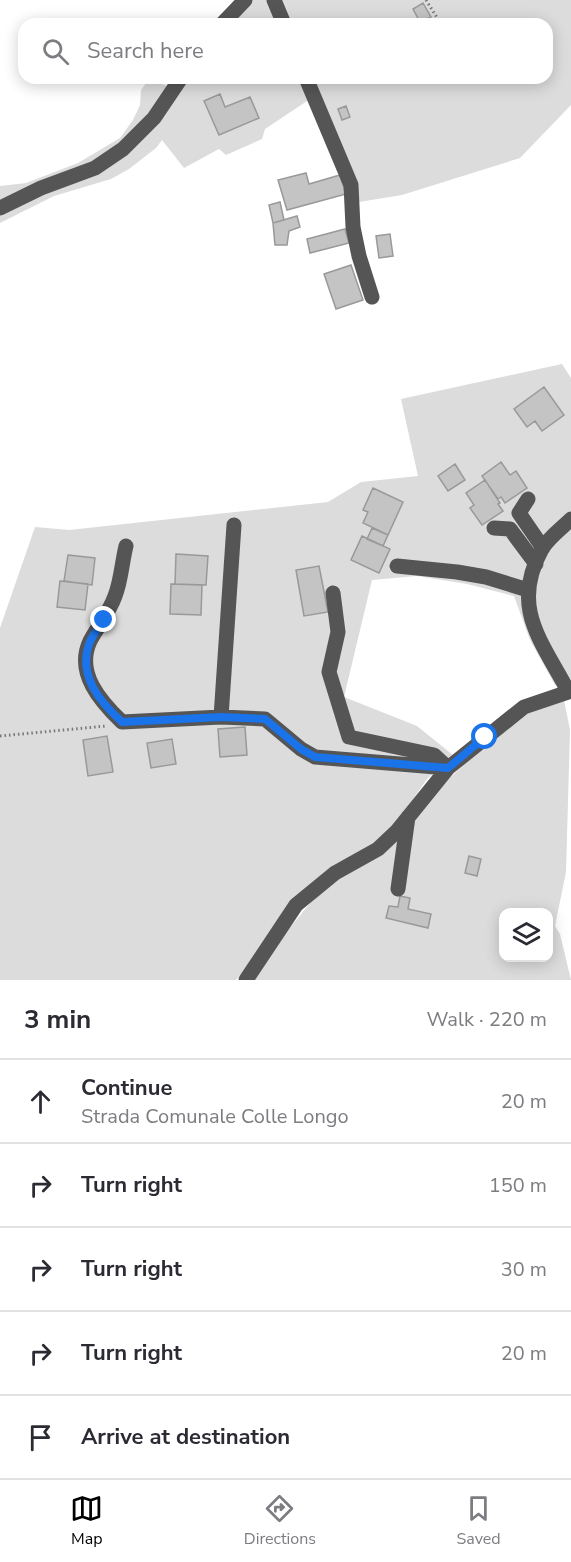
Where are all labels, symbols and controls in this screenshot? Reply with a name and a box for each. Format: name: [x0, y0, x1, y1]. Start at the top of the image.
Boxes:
search box: [18, 18, 553, 84]
icon: search: [39, 35, 72, 68]
text: Search here: [87, 36, 204, 66]
route end: [90, 606, 116, 632]
route start: [471, 723, 497, 749]
map controls: [499, 908, 553, 962]
button: layers: [499, 908, 553, 962]
text: 3 min: [24, 1002, 91, 1037]
text: Walk · 220 m: [427, 1006, 547, 1033]
text: Continue: [81, 1073, 172, 1103]
icon: ahead: [24, 1085, 57, 1118]
text: 20 m: [501, 1088, 547, 1115]
text: Strada Comunale Colle Longo: [81, 1103, 349, 1130]
icon: right: [24, 1169, 57, 1202]
text: Turn right: [81, 1170, 182, 1200]
text: 150 m: [489, 1172, 547, 1199]
icon: right: [24, 1253, 57, 1286]
text: Turn right: [81, 1254, 182, 1284]
text: 30 m: [501, 1256, 547, 1283]
icon: right: [24, 1337, 57, 1370]
text: Turn right: [81, 1338, 182, 1368]
text: 20 m: [501, 1340, 547, 1367]
icon: arrive: [24, 1421, 57, 1454]
text: Arrive at destination: [81, 1422, 290, 1452]
tab: Map: [70, 1492, 103, 1550]
tab: Directions: [244, 1492, 316, 1550]
tab: Saved: [457, 1492, 501, 1550]

